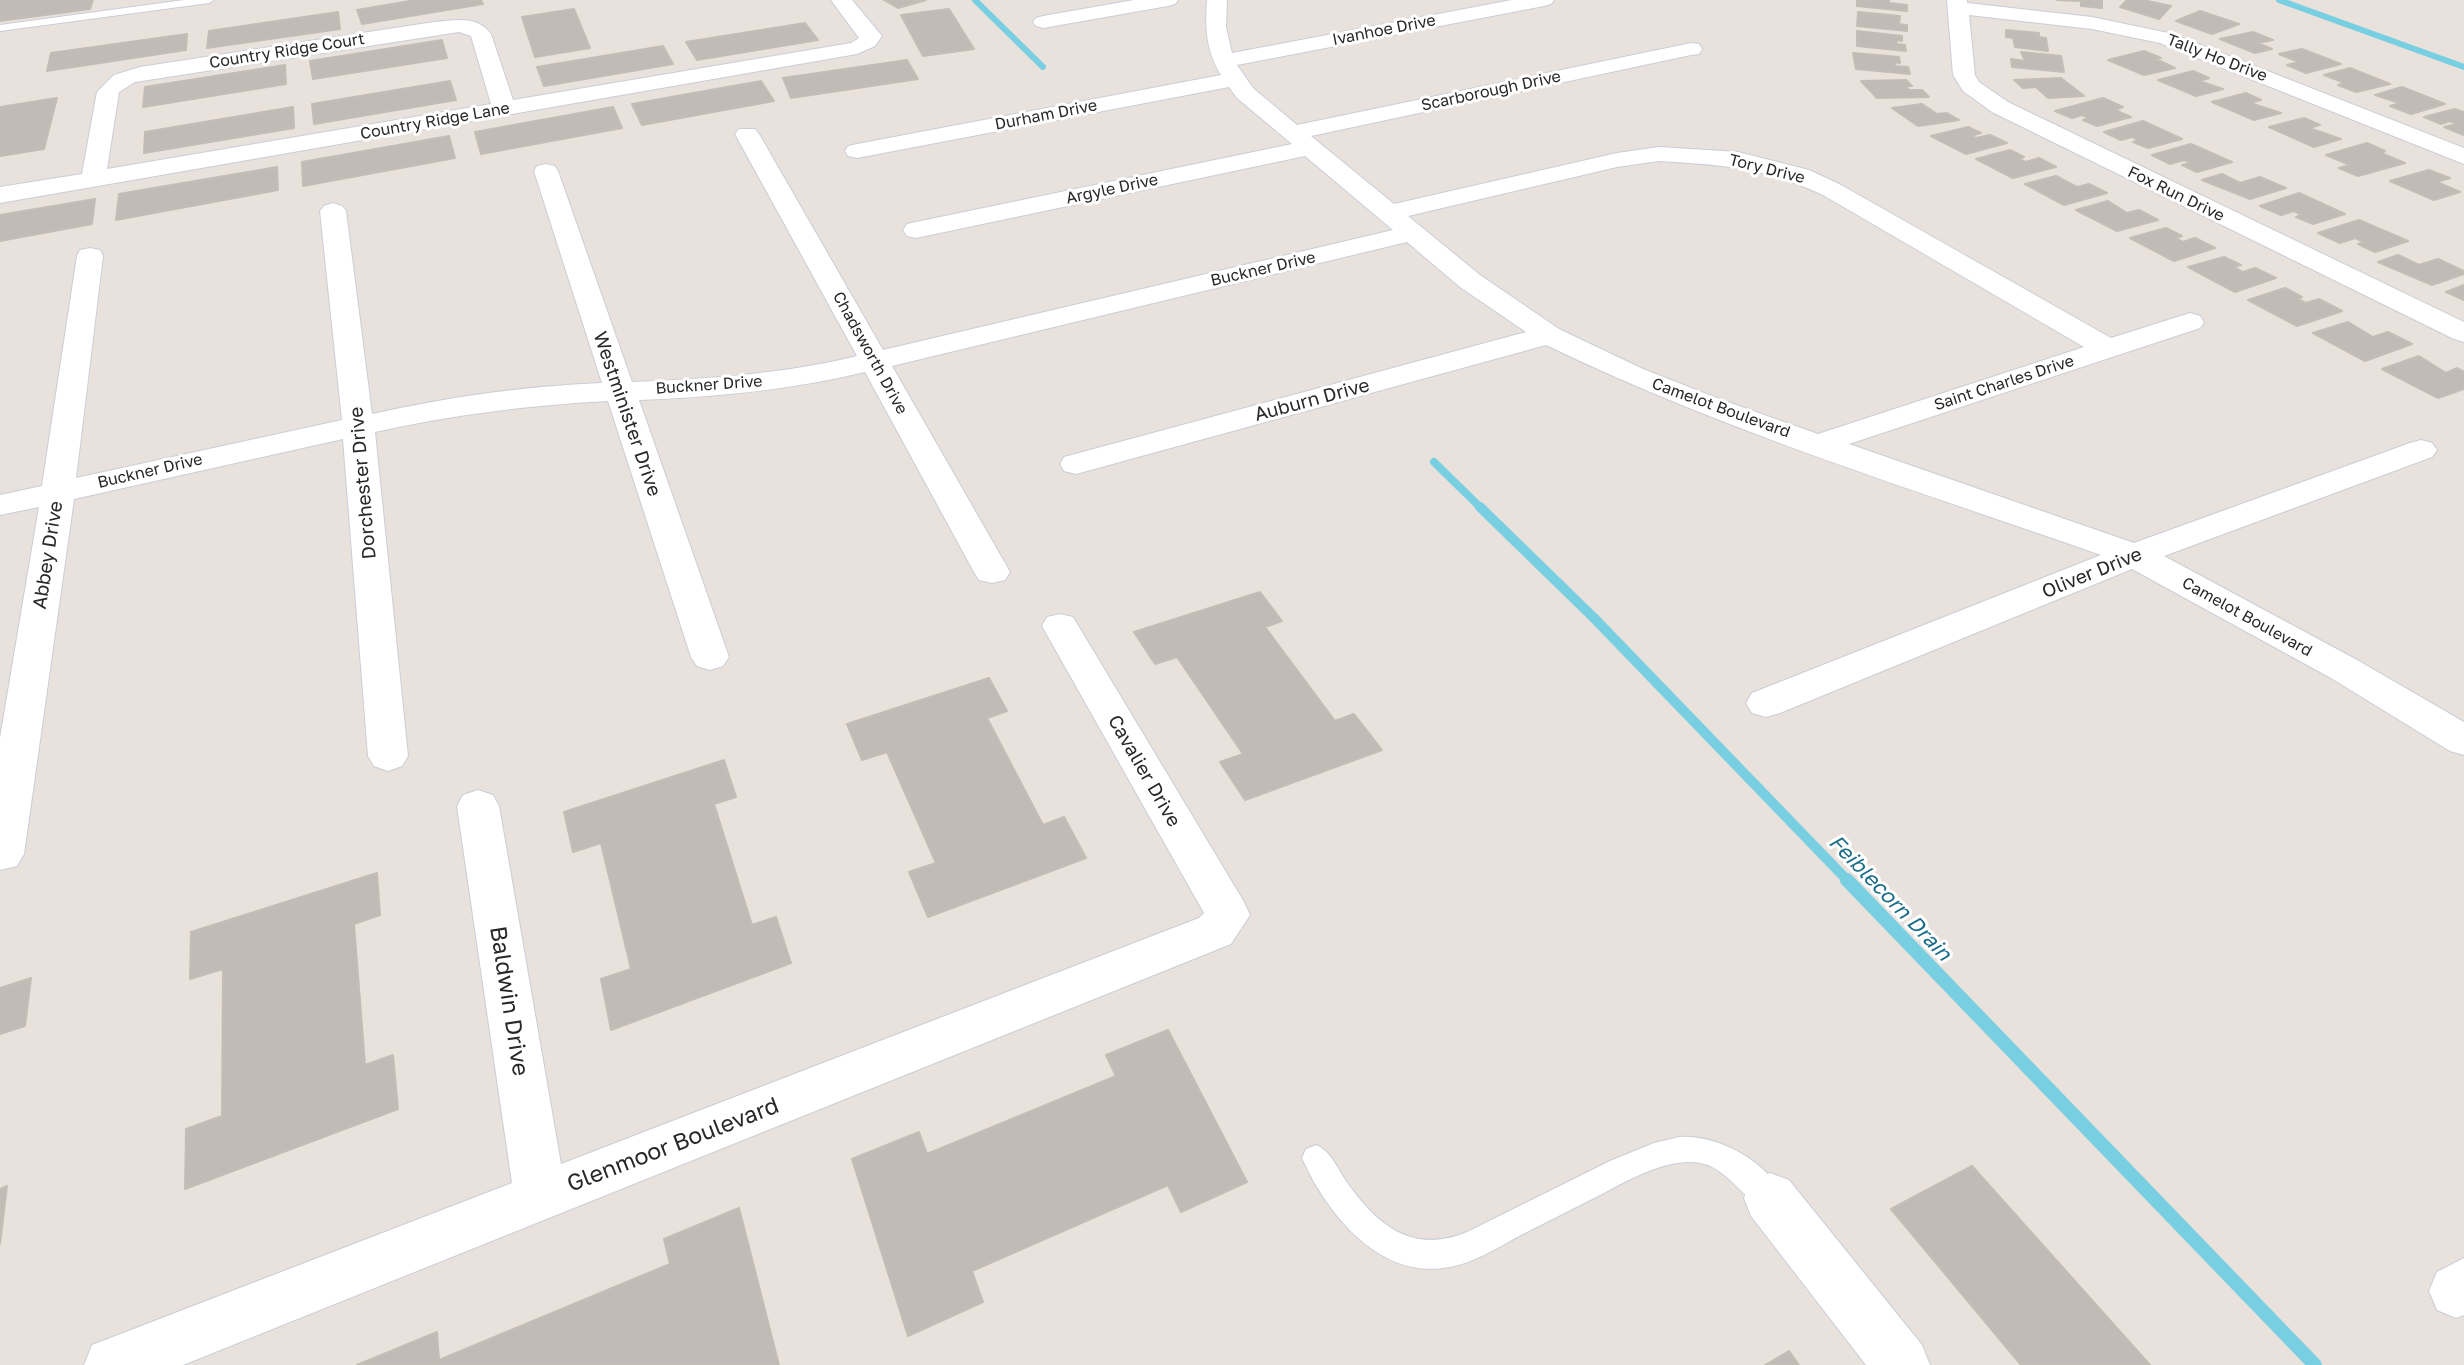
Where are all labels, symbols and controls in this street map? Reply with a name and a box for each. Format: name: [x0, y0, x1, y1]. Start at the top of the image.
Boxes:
street label: Ivanhoe Drive: [1331, 11, 1437, 49]
street label: Country Ridge Court: [208, 29, 366, 73]
street label: Tally Ho Drive: [2164, 30, 2270, 86]
street label: Scarborough Drive: [1419, 67, 1563, 115]
street label: Durham Drive: [993, 96, 1099, 134]
street label: Country Ridge Lane: [359, 98, 511, 144]
street label: Tory Drive: [1727, 150, 1807, 188]
street label: Fox Run Drive: [2125, 162, 2227, 226]
street label: Argyle Drive: [1064, 170, 1160, 208]
street label: Buckner Drive: [1209, 248, 1317, 290]
street label: Chadsworth Drive: [828, 288, 912, 418]
street label: Westminister Drive: [588, 329, 666, 499]
street label: Saint Charles Drive: [1932, 351, 2076, 415]
street label: Buckner Drive: [655, 372, 763, 398]
street label: Auburn Drive: [1252, 374, 1372, 426]
street label: Camelot Boulevard: [1649, 374, 1793, 442]
street label: Dorchester Drive: [345, 406, 381, 560]
street label: Buckner Drive: [96, 450, 204, 492]
street label: Abbey Drive: [28, 499, 68, 611]
street label: Oliver Drive: [2039, 543, 2145, 603]
street label: Camelot Boulevard: [2179, 573, 2315, 661]
street label: Cavalier Drive: [1103, 711, 1185, 831]
water label: Feiblecorn Drain: [1824, 830, 1956, 966]
street label: Baldwin Drive: [484, 924, 534, 1078]
street label: Glenmoor Boulevard: [563, 1092, 783, 1198]

